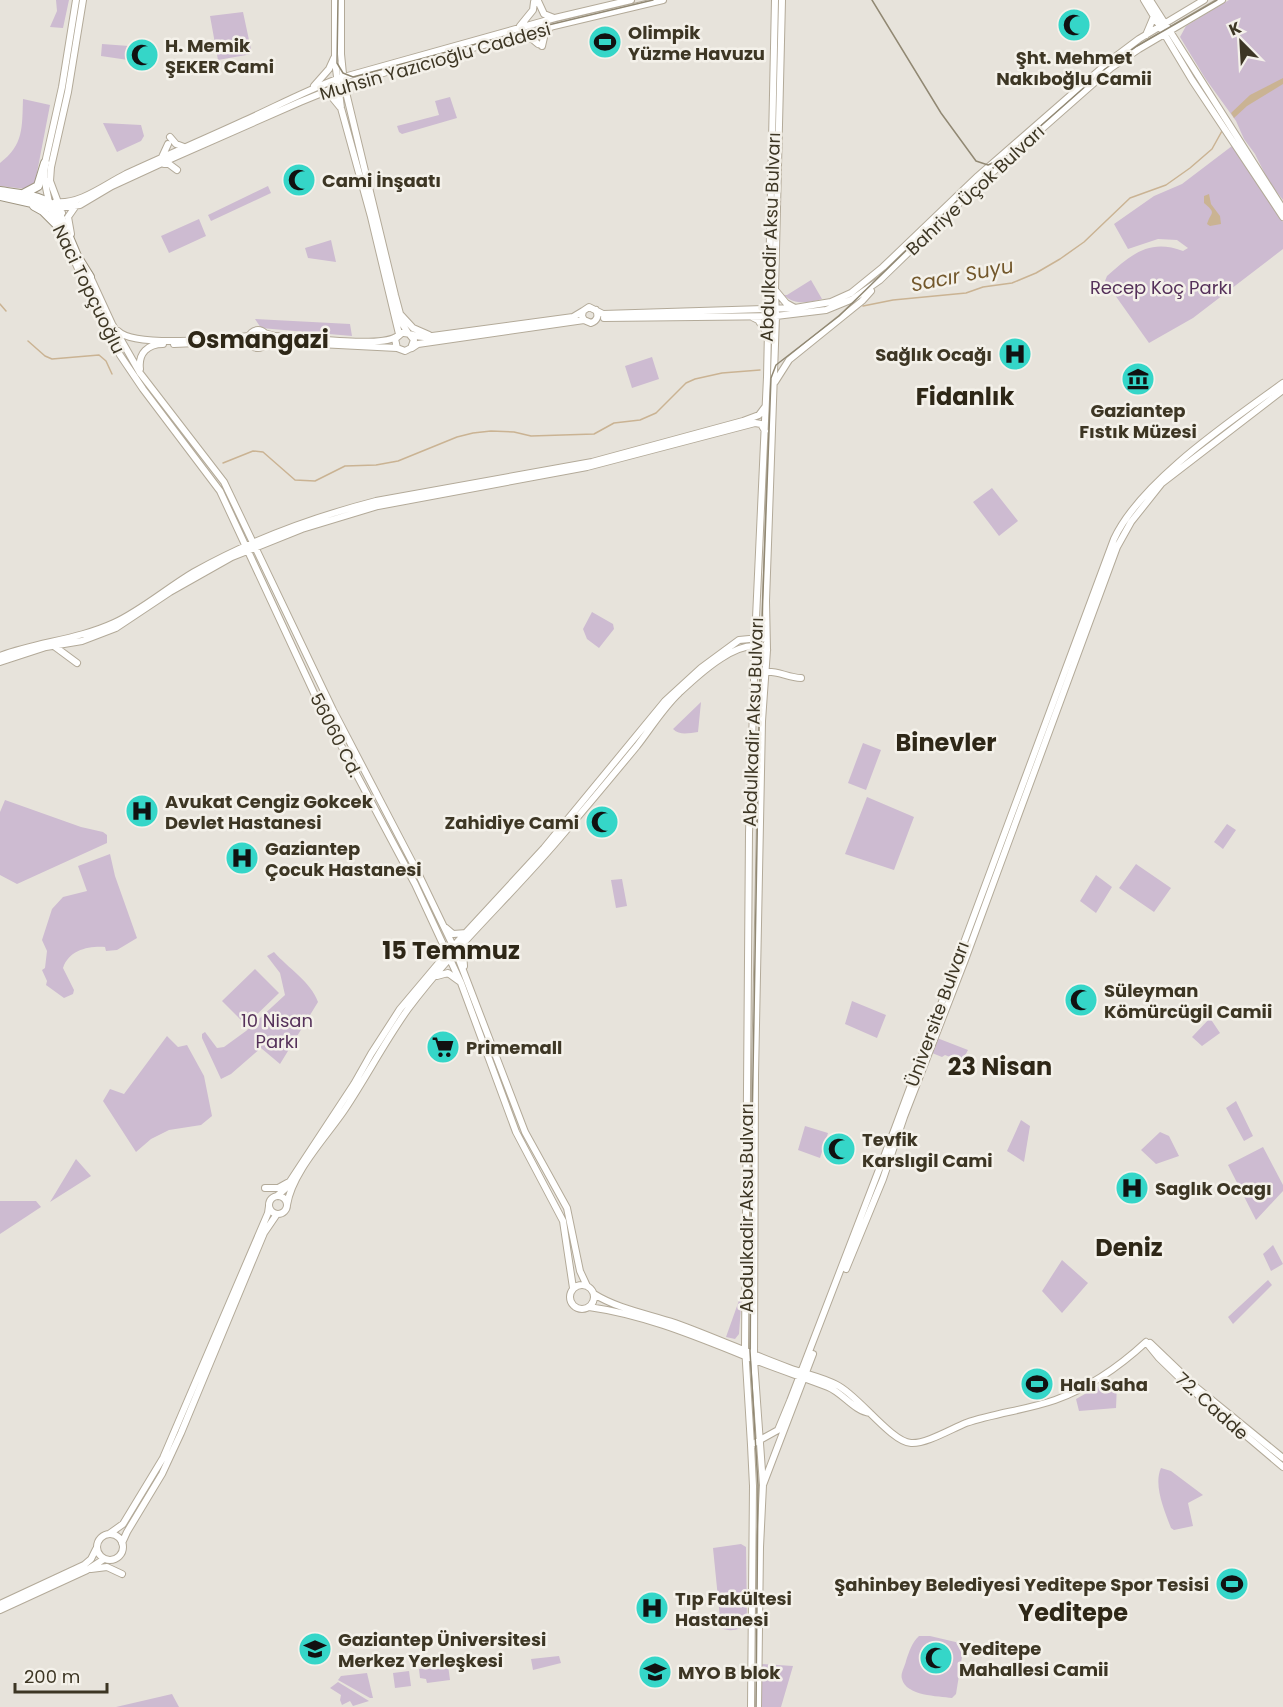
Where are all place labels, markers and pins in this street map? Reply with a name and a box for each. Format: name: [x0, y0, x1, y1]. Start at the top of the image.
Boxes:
mosque icon: Şht. Mehmet Nakıboğlu Camii: [1056, 7, 1092, 43]
place label: Olimpik Yüzme Havuzu: [628, 20, 765, 66]
sports icon: Olimpik Yüzme Havuzu: [587, 24, 623, 60]
place label: H. Memik ŞEKER Cami: [165, 33, 274, 79]
mosque icon: H. Memik ŞEKER Cami: [124, 37, 160, 73]
place label: Şht. Mehmet Nakıboğlu Camii: [996, 45, 1152, 91]
mosque icon: Cami İnşaatı: [281, 162, 317, 198]
place label: Cami İnşaatı: [322, 168, 441, 193]
hospital icon: Sağlık Ocağı: [997, 336, 1033, 372]
place label: Sağlık Ocağı: [875, 342, 992, 367]
museum icon: Gaziantep Fıstık Müzesi: [1120, 361, 1156, 397]
place label: Gaziantep Fıstık Müzesi: [1079, 398, 1197, 444]
place label: Avukat Cengiz Gokcek Devlet Hastanesi: [165, 789, 374, 835]
hospital icon: Avukat Cengiz Gokcek Devlet Hastanesi: [124, 793, 160, 829]
mosque icon: Zahidiye Cami: [584, 804, 620, 840]
place label: Zahidiye Cami: [444, 810, 579, 835]
place label: Gaziantep Çocuk Hastanesi: [265, 836, 422, 882]
hospital icon: Gaziantep Çocuk Hastanesi: [224, 840, 260, 876]
place label: Süleyman Kömürcügil Camii: [1104, 978, 1272, 1024]
mosque icon: Süleyman Kömürcügil Camii: [1063, 982, 1099, 1018]
supermarket icon: Primemall: [425, 1029, 461, 1065]
place label: Primemall: [466, 1035, 562, 1060]
place label: Tevfik Karslıgil Cami: [862, 1127, 993, 1173]
mosque icon: Tevfik Karslıgil Cami: [821, 1131, 857, 1167]
hospital icon: Saglık Ocagı: [1114, 1170, 1150, 1206]
place label: Saglık Ocagı: [1155, 1176, 1272, 1201]
sports icon: Halı Saha: [1019, 1366, 1055, 1402]
place label: Halı Saha: [1060, 1372, 1148, 1397]
sports icon: Şahinbey Belediyesi Yeditepe Spor Tesisi: [1214, 1566, 1250, 1602]
place label: Şahinbey Belediyesi Yeditepe Spor Tesisi: [834, 1572, 1209, 1597]
place label: Tıp Fakültesi Hastanesi: [675, 1586, 792, 1632]
hospital icon: Tıp Fakültesi Hastanesi: [634, 1590, 670, 1626]
place label: Gaziantep Üniversitesi Merkez Yerleşkesi: [338, 1627, 546, 1673]
school or university icon: Gaziantep Üniversitesi Merkez Yerleşkesi: [297, 1631, 333, 1667]
place label: Yeditepe Mahallesi Camii: [959, 1636, 1109, 1682]
mosque icon: Yeditepe Mahallesi Camii: [918, 1640, 954, 1676]
school or university icon: MYO B blok: [637, 1654, 673, 1690]
place label: MYO B blok: [678, 1660, 781, 1685]

